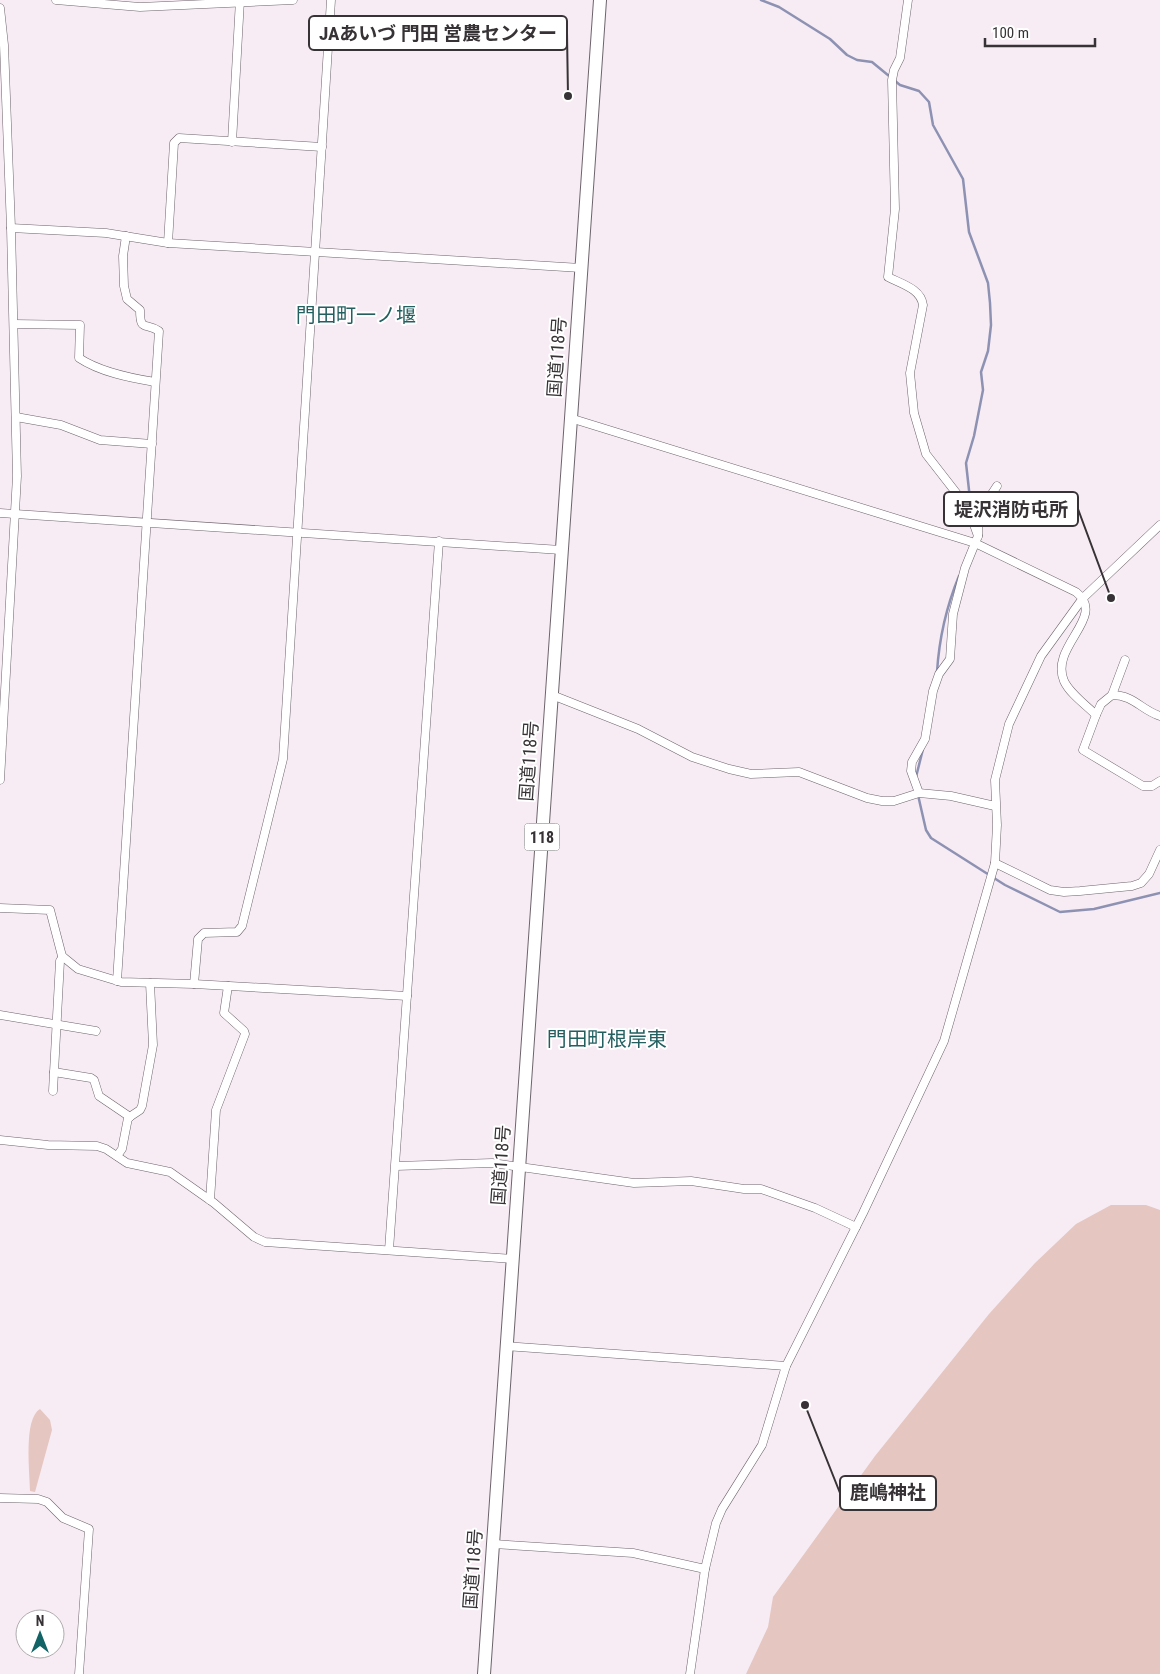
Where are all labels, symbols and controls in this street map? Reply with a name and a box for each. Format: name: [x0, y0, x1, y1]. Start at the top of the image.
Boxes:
scale bar: [985, 15, 1095, 47]
callout: JAあいづ 門田 営農センター: [309, 16, 567, 50]
text: JAあいづ 門田 営農センター: [319, 22, 557, 45]
text: 100 m: [992, 24, 1029, 42]
district label: 門田町一ノ堰: [296, 303, 416, 327]
street label: 国道118号: [543, 316, 570, 398]
callout: 堤沢消防屯所: [944, 492, 1078, 526]
text: 堤沢消防屯所: [954, 498, 1068, 521]
street label: 国道118号: [515, 720, 542, 802]
road number: 118: [524, 824, 560, 850]
district label: 門田町根岸東: [547, 1027, 667, 1051]
street label: 国道118号: [487, 1124, 514, 1206]
callout: 鹿嶋神社: [840, 1476, 936, 1510]
text: 鹿嶋神社: [850, 1481, 926, 1504]
street label: 国道118号: [459, 1528, 486, 1610]
north arrow: [15, 1609, 65, 1659]
text: N: [36, 1613, 44, 1629]

